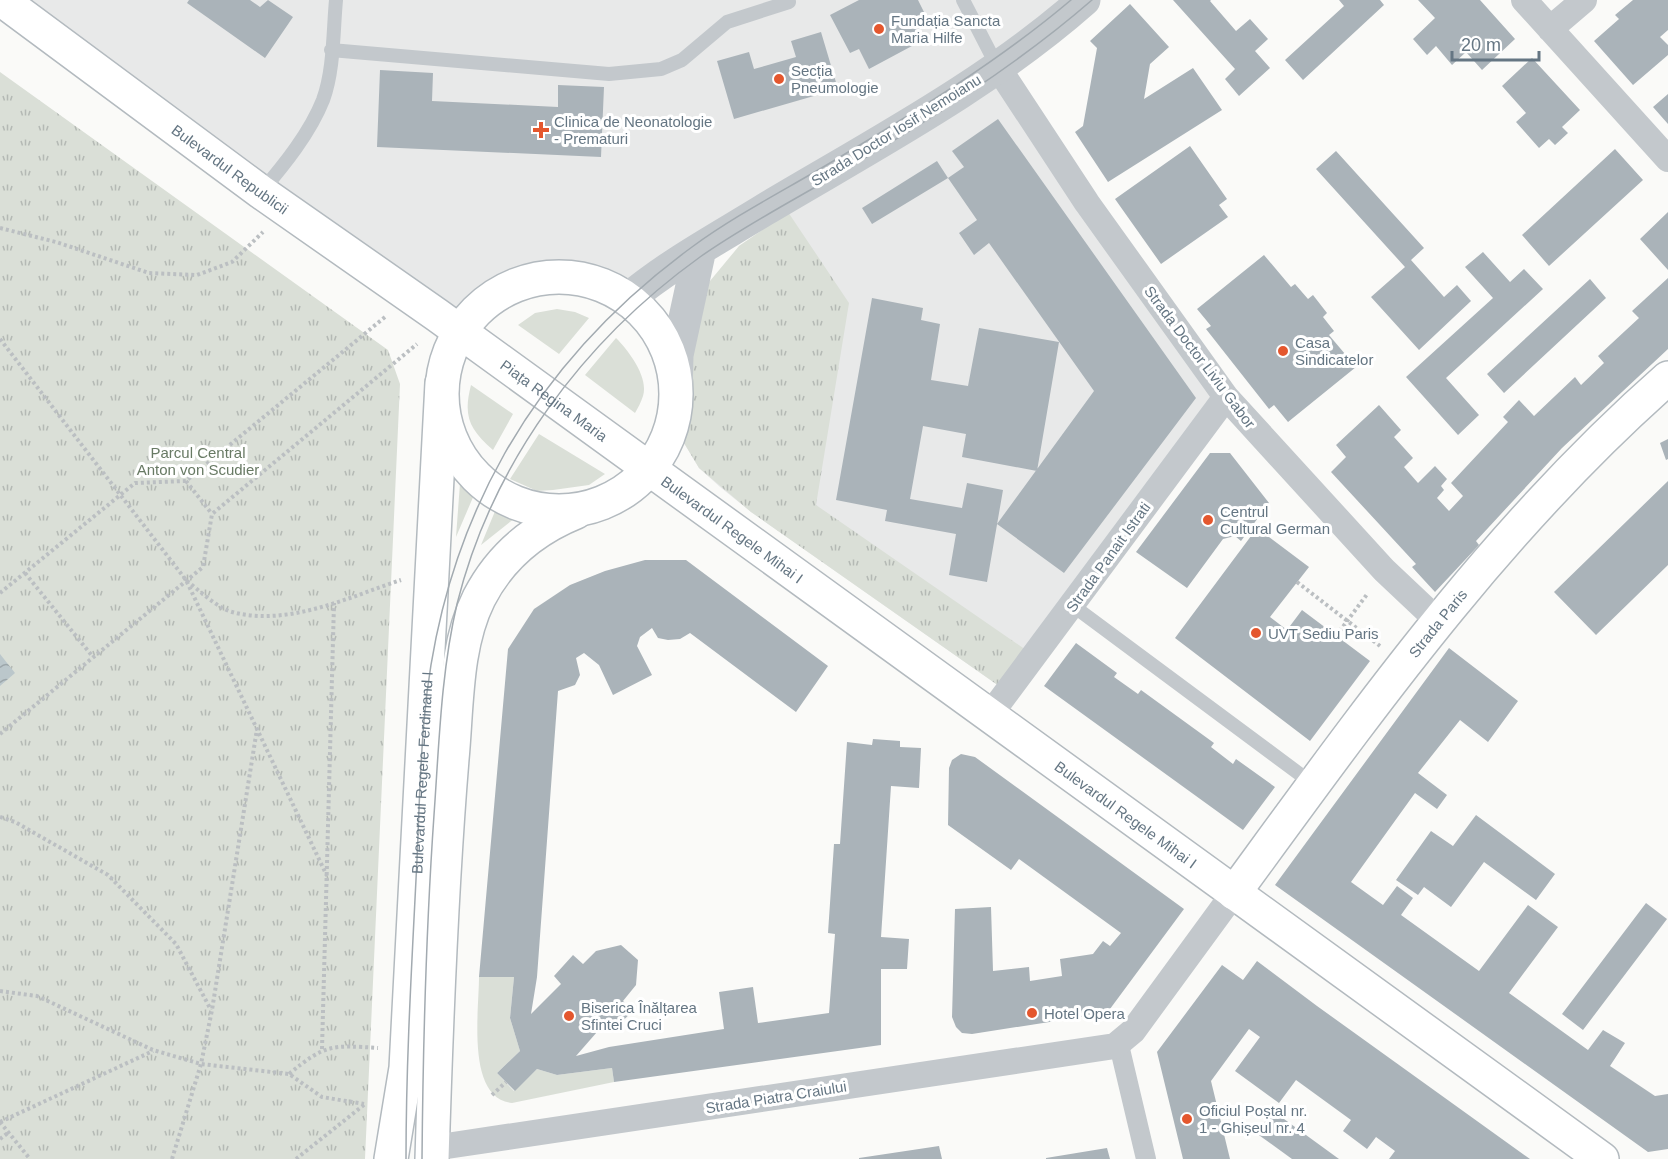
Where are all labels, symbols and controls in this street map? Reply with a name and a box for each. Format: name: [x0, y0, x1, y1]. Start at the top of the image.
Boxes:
place label: Fundația Sancta Maria Hilfe: [891, 12, 1001, 46]
marker: Fundația Sancta Maria Hilfe: [872, 22, 886, 36]
scale bar: [1452, 24, 1539, 62]
text: 20 m: [1461, 35, 1501, 55]
place label: Secția Pneumologie: [791, 62, 879, 96]
street label: Strada Doctor Iosif Nemoianu: [808, 71, 984, 189]
marker: Secția Pneumologie: [772, 72, 786, 86]
place label: Clinica de Neonatologie - Prematuri: [554, 113, 712, 147]
street label: Bulevardul Republicii: [169, 121, 292, 217]
marker: Clinica de Neonatologie - Prematuri: [532, 121, 550, 139]
street label: Strada Doctor Liviu Gabor: [1141, 283, 1259, 431]
place label: Casa Sindicatelor: [1295, 334, 1373, 368]
marker: Casa Sindicatelor: [1276, 344, 1290, 358]
street label: Piața Regina Maria: [498, 356, 612, 445]
park label: Parcul Central Anton von Scudier: [137, 444, 259, 478]
street label: Bulevardul Regele Mihai I: [658, 472, 807, 586]
street label: Strada Panait Istrati: [1062, 499, 1154, 615]
place label: Centrul Cultural German: [1220, 503, 1330, 537]
marker: Centrul Cultural German: [1201, 513, 1215, 527]
street label: Strada Paris: [1405, 586, 1470, 660]
place label: UVT Sediu Paris: [1268, 625, 1379, 642]
marker: UVT Sediu Paris: [1249, 626, 1263, 640]
street label: Bulevardul Regele Ferdinand I: [408, 671, 435, 874]
street label: Bulevardul Regele Mihai I: [1052, 757, 1200, 871]
place label: Biserica Înălțarea Sfintei Cruci: [581, 999, 698, 1033]
place label: Hotel Opera: [1044, 1005, 1126, 1022]
marker: Hotel Opera: [1025, 1006, 1039, 1020]
marker: Biserica Înălțarea Sfintei Cruci: [562, 1009, 576, 1023]
street label: Strada Piatra Craiului: [704, 1077, 848, 1117]
place label: Oficiul Poștal nr. 1 - Ghișeul nr. 4: [1199, 1102, 1307, 1136]
marker: Oficiul Poștal nr. 1 - Ghișeul nr. 4: [1180, 1112, 1194, 1126]

